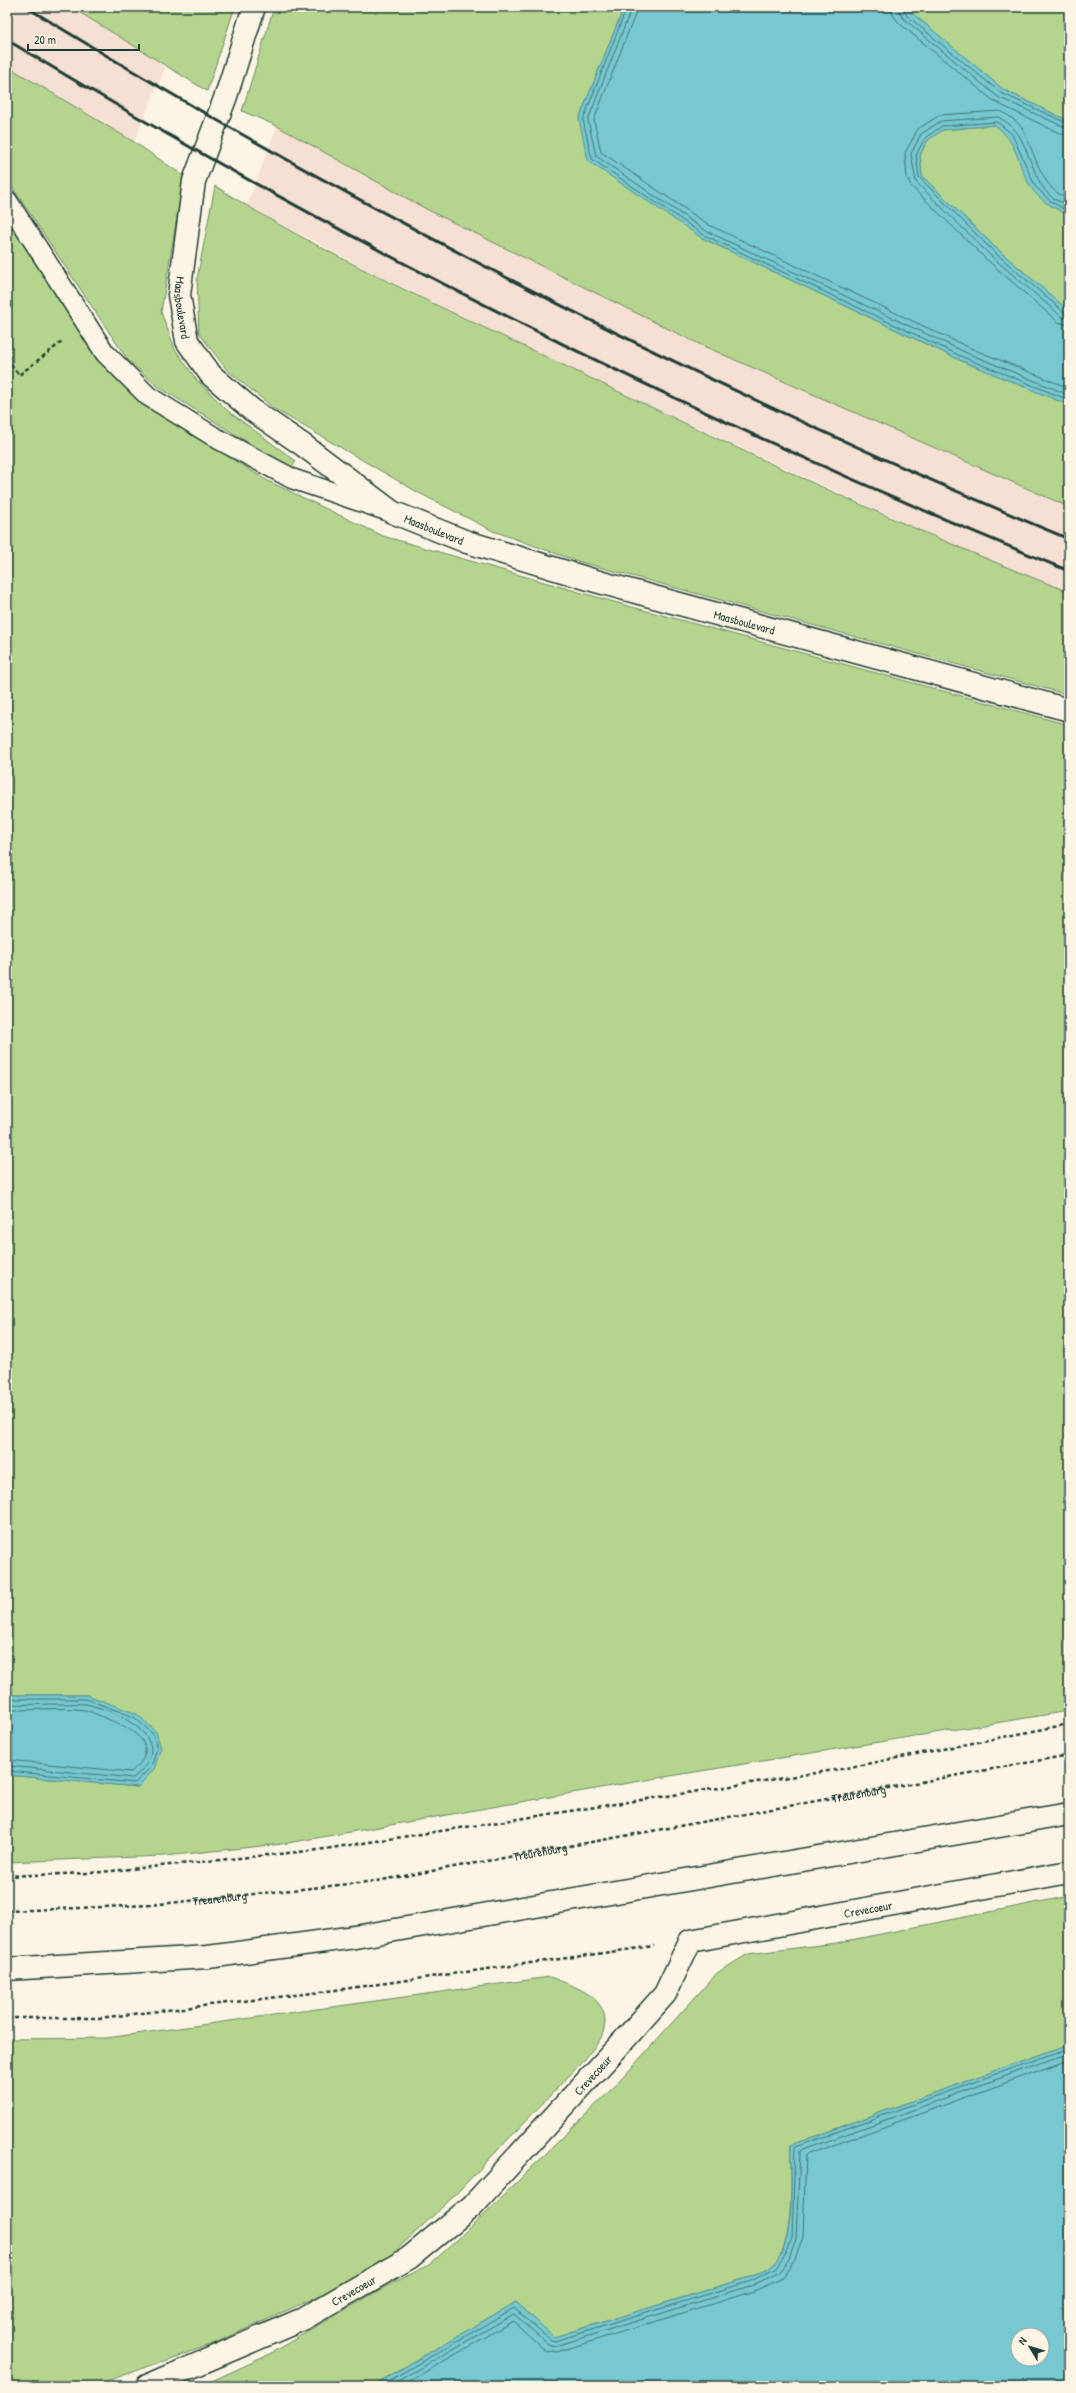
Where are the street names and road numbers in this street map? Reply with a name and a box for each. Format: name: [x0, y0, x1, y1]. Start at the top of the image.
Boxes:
street label: Maasboulevard: [170, 276, 195, 340]
street label: Maasboulevard: [402, 509, 467, 549]
street label: Maasboulevard: [712, 605, 777, 638]
street label: Treurenburg: [830, 1780, 887, 1807]
street label: Treurenburg: [512, 1838, 568, 1865]
street label: Treurenburg: [192, 1886, 247, 1909]
street label: Crevecoeur: [842, 1896, 894, 1921]
street label: Crevecoeur: [570, 2050, 616, 2099]
street label: Crevecoeur: [328, 2270, 379, 2310]

